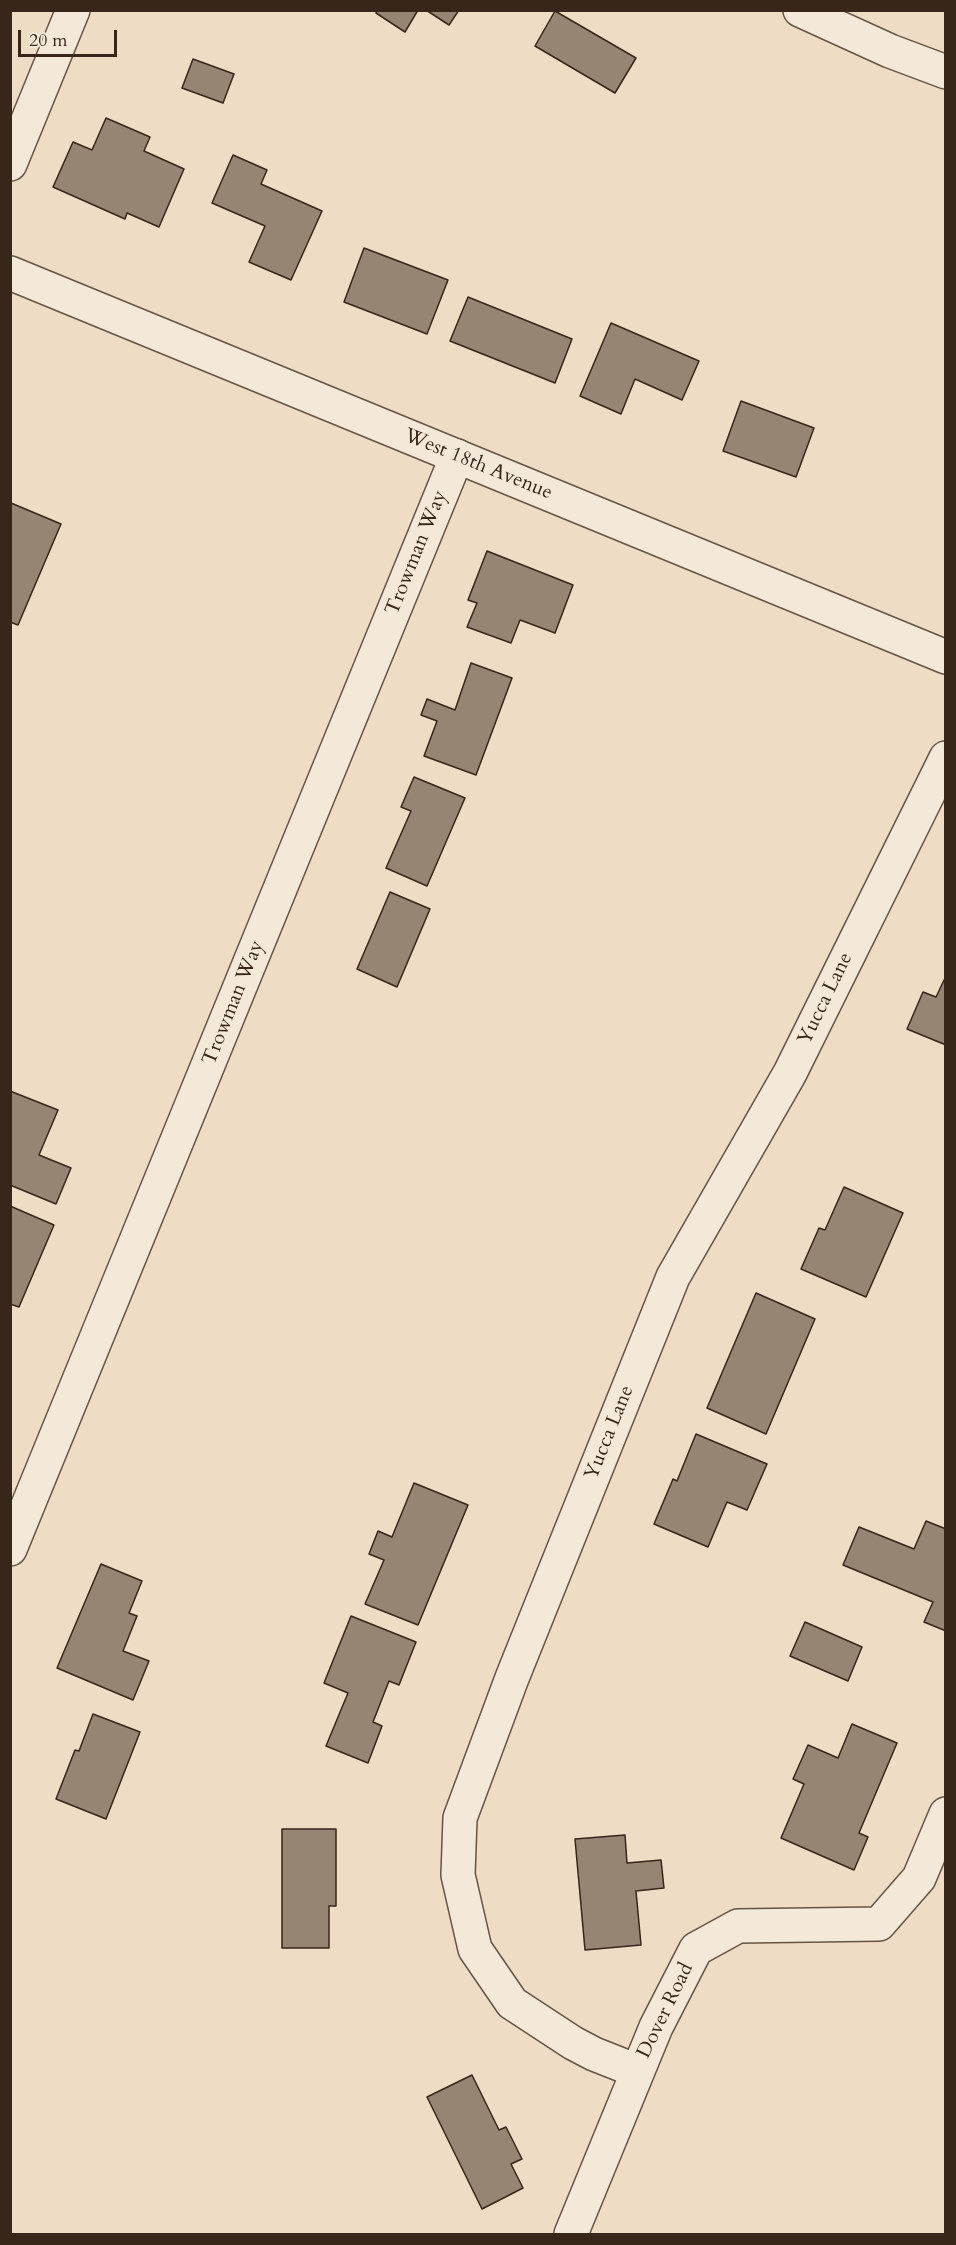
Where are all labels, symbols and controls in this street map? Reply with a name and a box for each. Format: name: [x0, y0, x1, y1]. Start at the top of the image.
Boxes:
scale bar: [21, 18, 120, 56]
text: 20 m: [29, 28, 68, 53]
street label: West 18th Avenue: [400, 424, 556, 506]
street label: Trowman Way: [381, 487, 453, 619]
street label: Trowman Way: [198, 937, 270, 1069]
street label: Yucca Lane: [793, 949, 859, 1049]
street label: Yucca Lane: [580, 1382, 640, 1484]
street label: Dover Road: [633, 1960, 699, 2062]

